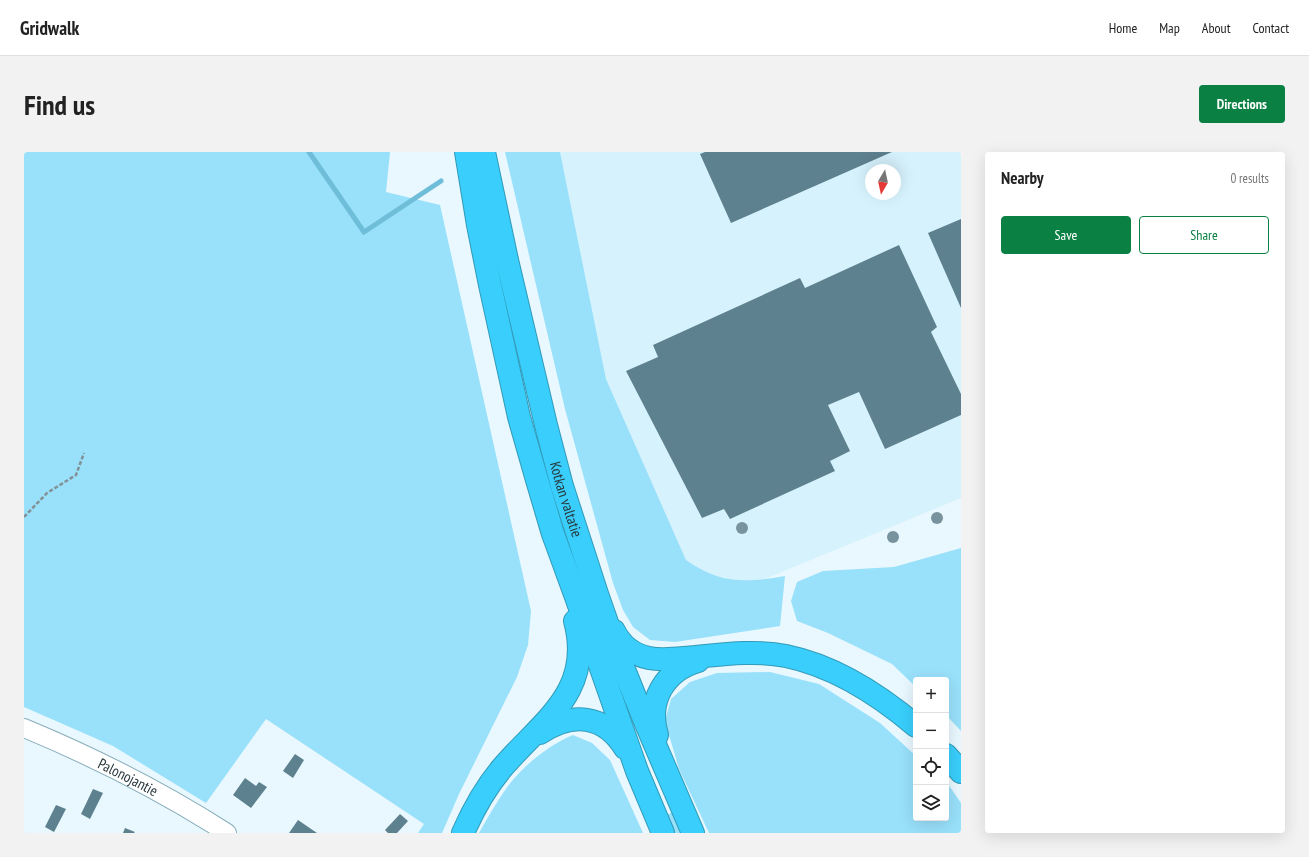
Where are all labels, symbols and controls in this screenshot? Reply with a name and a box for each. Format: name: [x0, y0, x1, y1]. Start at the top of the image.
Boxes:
text: Gridwalk: [20, 16, 79, 40]
text: Home: [1109, 19, 1137, 37]
text: Map: [1159, 19, 1180, 37]
text: About: [1202, 19, 1231, 37]
text: Contact: [1253, 19, 1289, 37]
button: Directions: [1199, 85, 1285, 123]
text: Find us: [24, 86, 95, 123]
north arrow: [865, 164, 901, 200]
text: Nearby: [1001, 167, 1044, 189]
text: 0 results: [1230, 170, 1269, 187]
button: Save: [1001, 216, 1131, 254]
button: Share: [1139, 216, 1269, 254]
street label: Kotkan valtatie: [546, 459, 587, 539]
map controls: [913, 677, 949, 821]
button: +: [913, 677, 949, 713]
button: −: [913, 713, 949, 749]
button: locate: [913, 749, 949, 785]
street label: Palonojantie: [95, 753, 162, 800]
button: layers: [913, 785, 949, 821]

